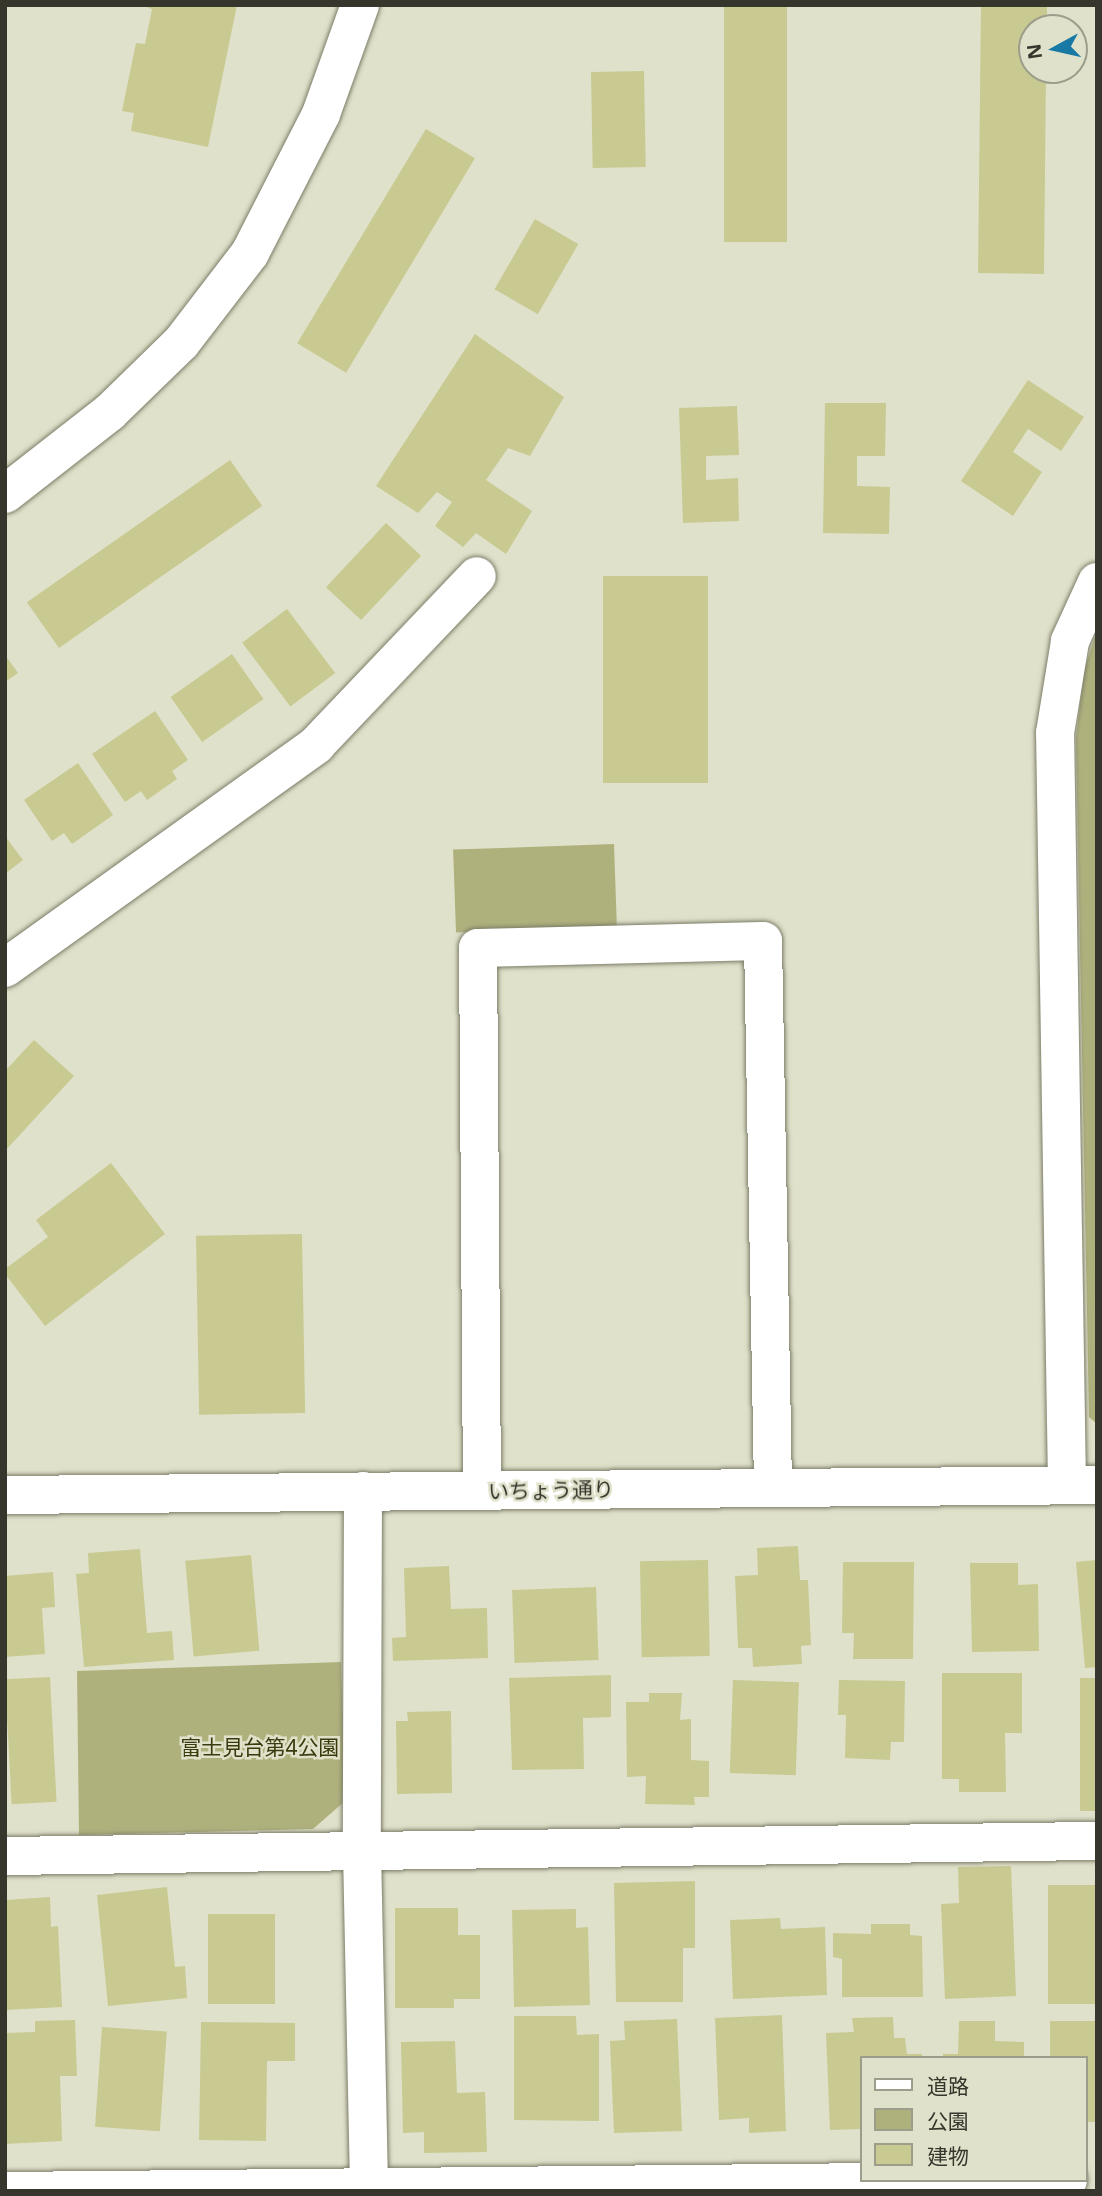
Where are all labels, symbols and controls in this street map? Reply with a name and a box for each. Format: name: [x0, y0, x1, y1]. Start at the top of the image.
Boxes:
north arrow: [1018, 14, 1088, 84]
text: N: [1020, 42, 1048, 61]
street label: いちょう通り: [488, 1476, 614, 1504]
park label: 富士見台第4公園: [180, 1734, 340, 1760]
legend: [860, 2056, 1088, 2182]
text: 道路: [927, 2072, 969, 2100]
text: 公園: [927, 2107, 969, 2135]
text: 建物: [927, 2142, 969, 2170]

